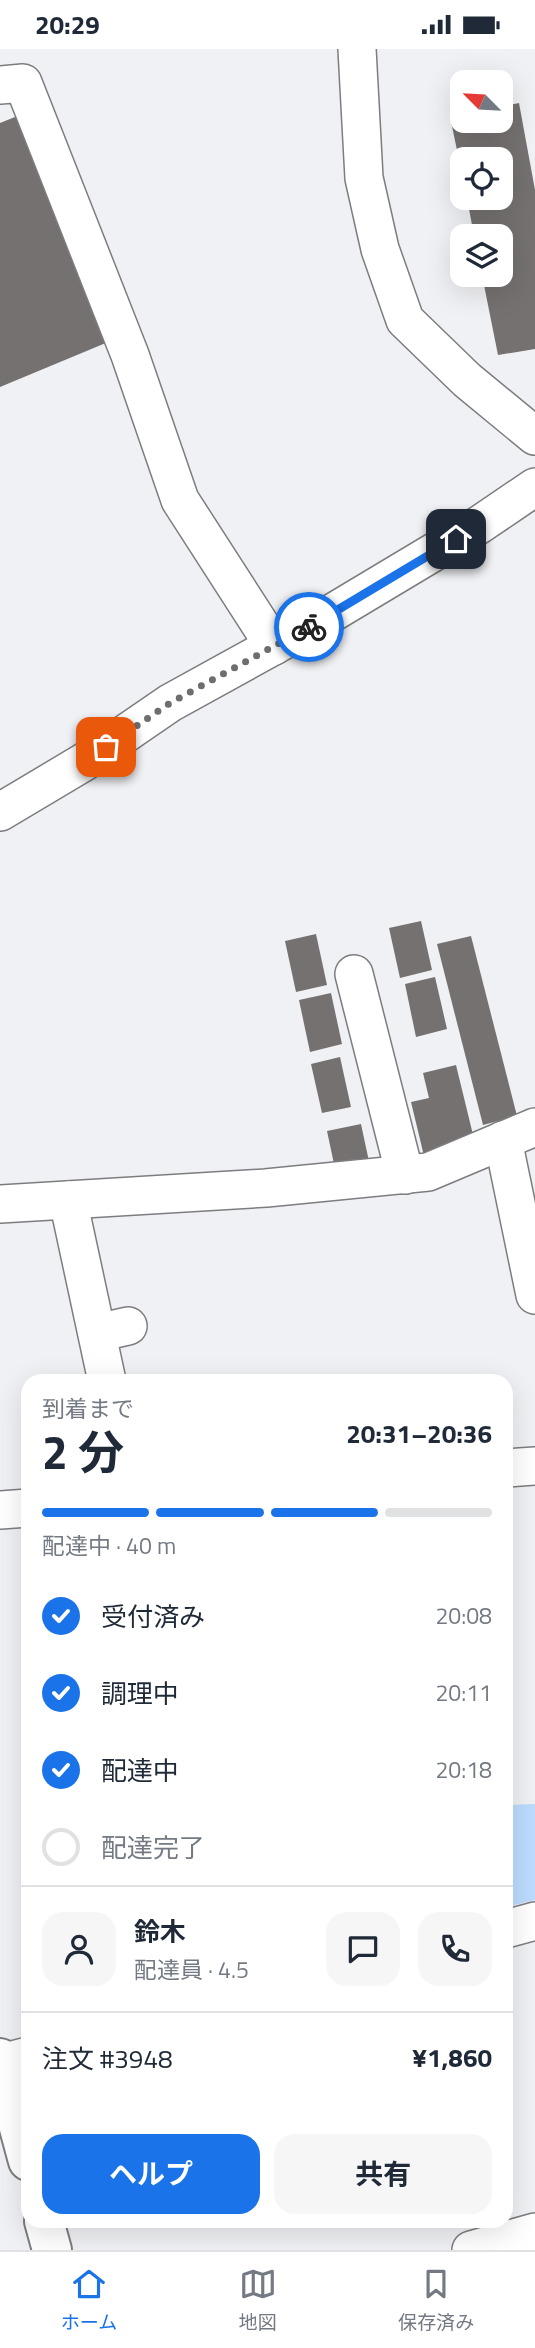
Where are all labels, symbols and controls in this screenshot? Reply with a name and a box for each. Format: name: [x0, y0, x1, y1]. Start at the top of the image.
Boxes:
text: 20:29: [35, 5, 100, 44]
north arrow: [450, 70, 513, 133]
map controls: [450, 70, 513, 287]
button: locate: [450, 147, 513, 210]
button: layers: [450, 224, 513, 287]
pin: [426, 509, 486, 569]
icon: home: [437, 520, 475, 558]
courier: [274, 592, 344, 662]
icon: bike: [290, 608, 328, 646]
pin: [76, 717, 136, 777]
icon: bag: [87, 728, 125, 766]
text: 到着まで: [42, 1391, 134, 1426]
text: 20:31–20:36: [346, 1414, 492, 1453]
text: 2 分: [42, 1417, 124, 1487]
text: 配達中 · 40 m: [42, 1528, 176, 1563]
icon: check: [42, 1597, 80, 1635]
text: 受付済み: [101, 1597, 205, 1636]
text: 20:08: [435, 1598, 492, 1633]
icon: check: [42, 1674, 80, 1712]
text: 調理中: [101, 1674, 179, 1713]
text: 20:11: [435, 1675, 492, 1710]
icon: check: [42, 1751, 80, 1789]
text: 配達中: [101, 1751, 179, 1790]
text: 20:18: [435, 1752, 492, 1787]
text: 配達完了: [101, 1828, 205, 1867]
button: person: [42, 1912, 116, 1986]
text: 鈴木: [134, 1912, 186, 1951]
button: chat: [326, 1912, 400, 1986]
button: phone: [418, 1912, 492, 1986]
text: 配達員 · 4.5: [134, 1952, 249, 1987]
text: ¥1,860: [412, 2038, 492, 2077]
text: 注文 #3948: [42, 2039, 173, 2078]
button: ヘルプ: [42, 2134, 260, 2214]
button: 共有: [274, 2134, 492, 2214]
tab: ホーム: [61, 2265, 117, 2336]
tab: 地図: [239, 2265, 277, 2336]
tab: 保存済み: [398, 2265, 474, 2336]

